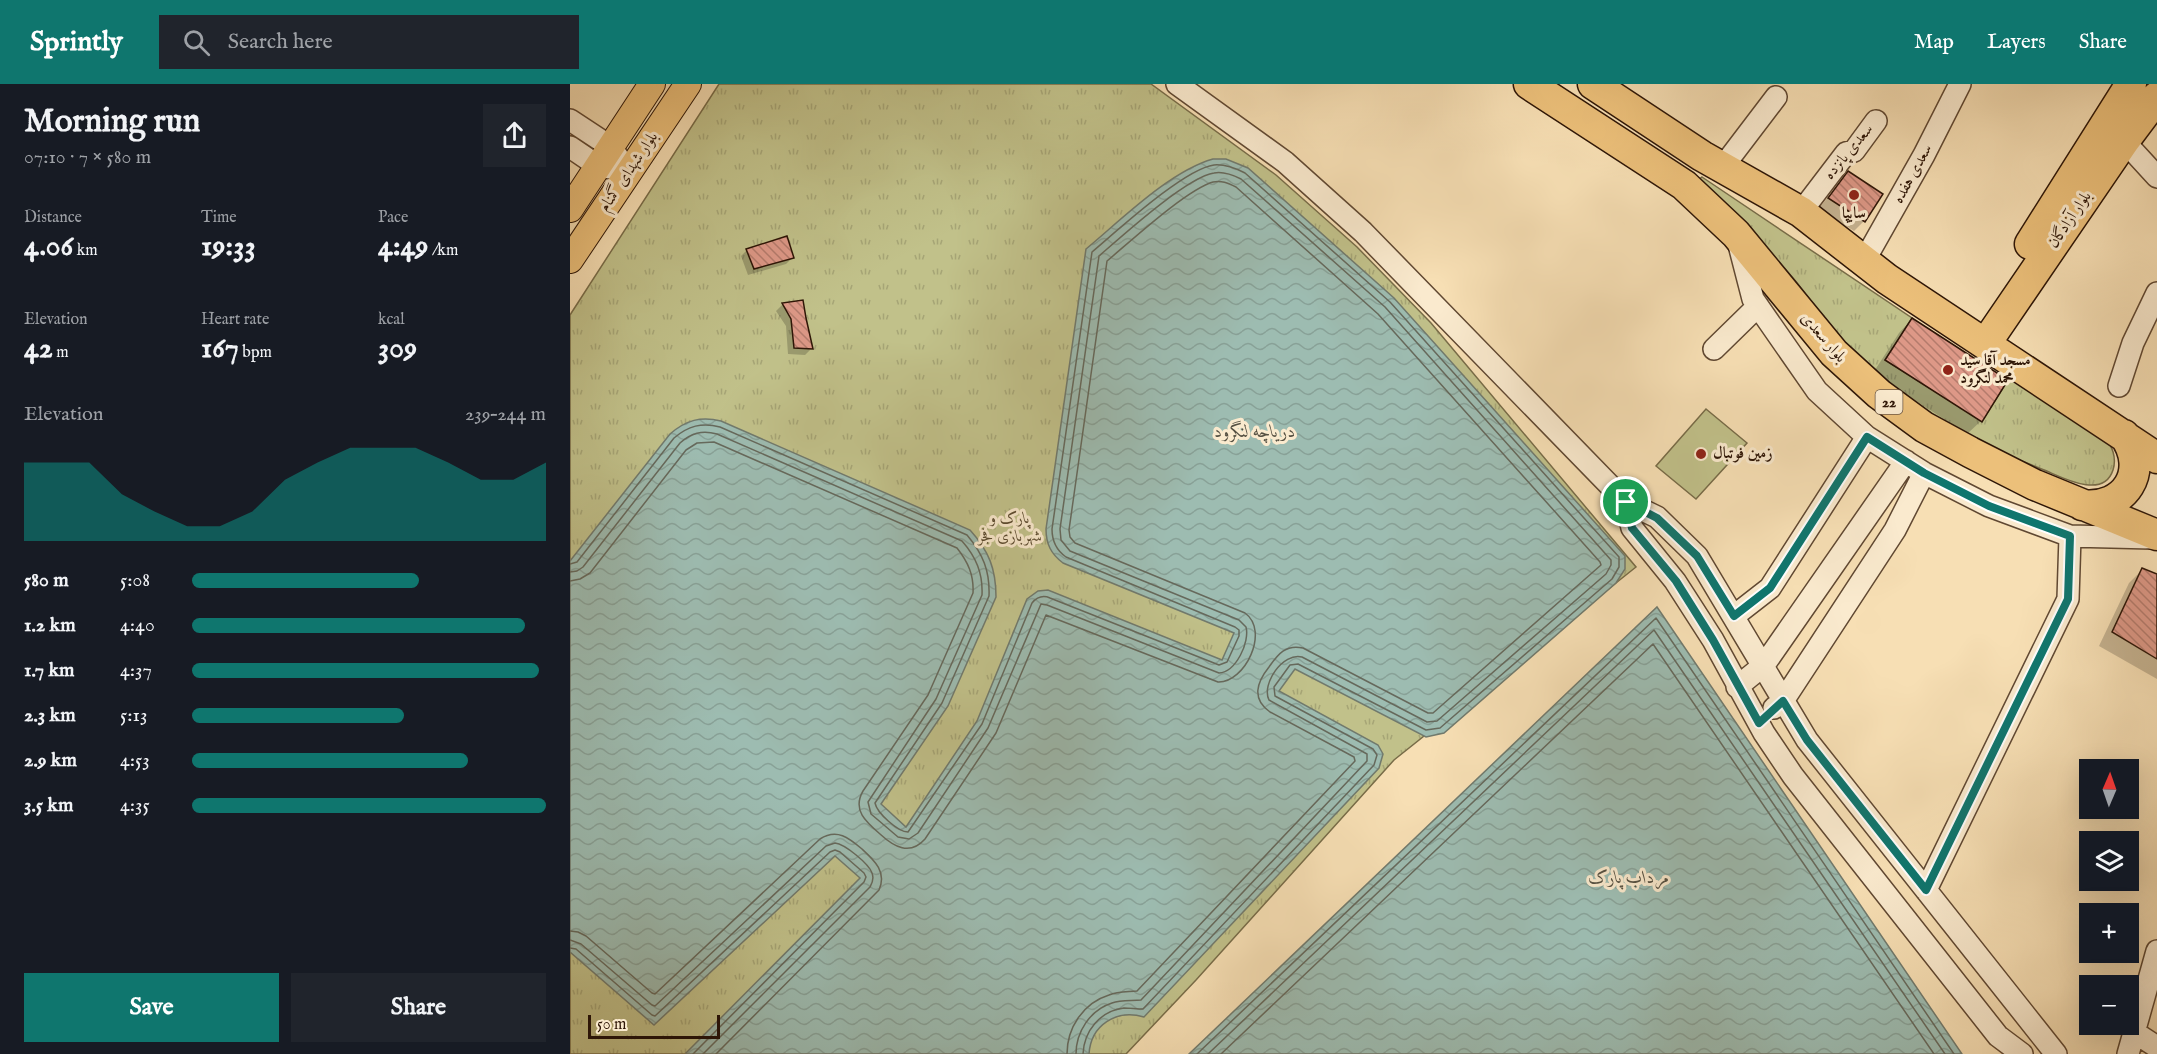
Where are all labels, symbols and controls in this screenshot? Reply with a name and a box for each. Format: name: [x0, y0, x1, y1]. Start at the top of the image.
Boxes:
search box: [159, 15, 579, 69]
text: Sprintly: [30, 25, 123, 60]
icon: search: [180, 26, 213, 59]
text: Search here: [228, 28, 333, 56]
text: Map: [1914, 29, 1954, 56]
text: Layers: [1987, 29, 2046, 56]
text: Share: [2079, 29, 2127, 56]
text: Morning run: [24, 101, 200, 143]
button: share: [483, 104, 546, 167]
street label: سعدی پانزده: [1820, 120, 1878, 184]
street label: بلوار شهدای گمنام: [593, 127, 666, 217]
street label: سعدی هفده: [1889, 141, 1937, 207]
text: 07:10 · 7 × 580 m: [24, 145, 151, 170]
street label: بلوار آزادگان: [2043, 187, 2096, 252]
marker: سایپا: [1847, 188, 1861, 202]
place label: سایپا: [1842, 204, 1866, 224]
text: Distance: [24, 208, 82, 228]
text: Time: [201, 208, 237, 228]
text: Pace: [378, 208, 408, 228]
text: 4.06: [24, 228, 73, 266]
text: 19:33: [201, 228, 256, 266]
text: 4:49: [378, 228, 428, 266]
text: km: [73, 241, 98, 261]
text: /km: [428, 241, 458, 261]
street label: بلوار سعدی: [1796, 309, 1850, 367]
text: Elevation: [24, 310, 87, 330]
text: Heart rate: [201, 310, 269, 330]
text: kcal: [378, 310, 405, 330]
text: 42: [24, 330, 53, 368]
text: 167: [201, 330, 239, 368]
text: 309: [378, 330, 417, 368]
text: m: [53, 343, 69, 363]
text: bpm: [239, 343, 272, 363]
place label: مسجد آقا سید محمد لنگرود: [1960, 350, 2031, 389]
marker: مسجد آقا سید محمد لنگرود: [1941, 363, 1955, 377]
road number: 22: [1876, 390, 1902, 414]
text: Elevation: [24, 402, 103, 427]
text: 239–244 m: [465, 402, 546, 427]
water label: دریاچه لنگرود: [1214, 420, 1296, 444]
place label: زمین فوتبال: [1713, 444, 1773, 464]
marker: زمین فوتبال: [1694, 447, 1708, 461]
pin: [1600, 476, 1651, 527]
icon: arrive: [1609, 485, 1642, 518]
park label: پارک و شهربازی فجر: [977, 509, 1042, 547]
text: 580 m: [24, 568, 69, 593]
text: 5:08: [120, 568, 150, 593]
text: 1.2 km: [24, 613, 76, 638]
text: 4:40: [120, 613, 155, 638]
text: 1.7 km: [24, 658, 75, 683]
text: 4:37: [120, 658, 152, 683]
text: 2.3 km: [24, 703, 76, 728]
text: 5:13: [120, 703, 147, 728]
text: 2.9 km: [24, 748, 77, 773]
text: 4:53: [120, 748, 150, 773]
north arrow: [2079, 759, 2139, 819]
map controls: [2079, 759, 2139, 1035]
text: 3.5 km: [24, 793, 74, 818]
text: 4:35: [120, 793, 150, 818]
button: layers: [2079, 831, 2139, 891]
water label: مرداب پارک: [1589, 867, 1669, 890]
button: +: [2079, 903, 2139, 963]
button: Save: [24, 973, 279, 1042]
button: Share: [291, 973, 546, 1042]
button: −: [2079, 975, 2139, 1035]
scale bar: [588, 1012, 720, 1040]
text: 50 m: [597, 1015, 626, 1035]

